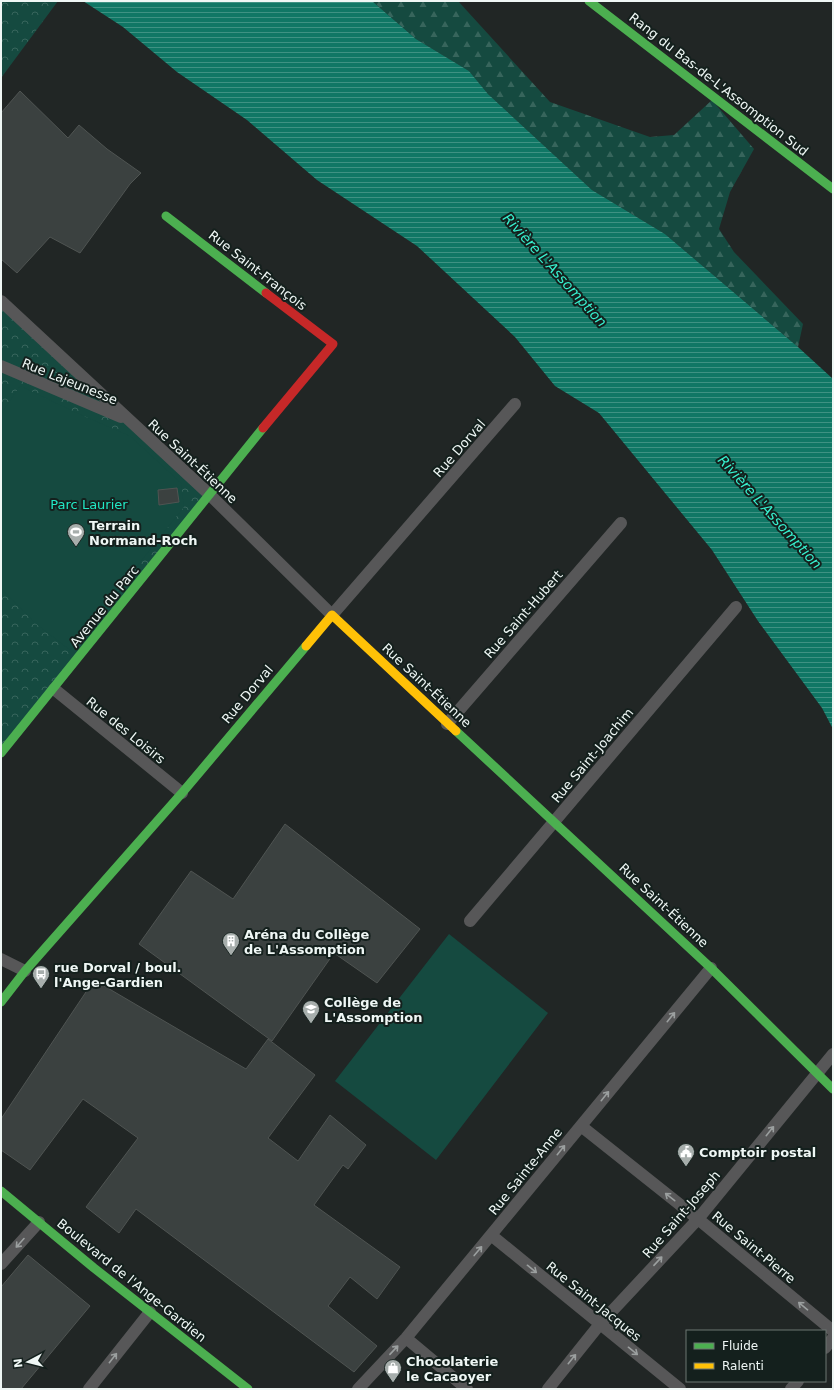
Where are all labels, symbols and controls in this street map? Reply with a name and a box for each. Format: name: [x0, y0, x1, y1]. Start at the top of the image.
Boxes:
street label: Rang du Bas-de-L'Assomption Sud: [626, 10, 811, 159]
water label: Rivière L'Assomption: [500, 210, 610, 330]
street label: Rue Saint-François: [206, 227, 310, 313]
street label: Rue Lajeunesse: [20, 355, 120, 407]
street label: Rue Saint-Étienne: [145, 416, 240, 506]
street label: Rue Dorval: [430, 416, 488, 480]
water label: Rivière L'Assomption: [715, 452, 825, 572]
park label: Parc Laurier: [50, 497, 128, 512]
place label: Terrain Normand-Roch: [89, 518, 197, 548]
sports icon: Terrain Normand-Roch: [66, 522, 86, 547]
street label: Avenue du Parc: [67, 563, 142, 650]
street label: Rue Saint-Hubert: [481, 567, 566, 661]
street label: Rue Saint-Étienne: [379, 640, 474, 730]
street label: Rue Dorval: [219, 662, 276, 726]
street label: Rue des Loisirs: [83, 694, 168, 767]
street label: Rue Saint-Joachim: [548, 705, 636, 806]
street label: Rue Saint-Étienne: [616, 860, 711, 950]
place label: Aréna du Collège de L'Assomption: [244, 927, 369, 957]
building icon: Aréna du Collège de L'Assomption: [221, 931, 241, 956]
place label: rue Dorval / boul. l'Ange-Gardien: [54, 960, 182, 990]
bus stop icon: rue Dorval / boul. l'Ange-Gardien: [31, 964, 51, 989]
place label: Collège de L'Assomption: [324, 995, 422, 1025]
school or university icon: Collège de L'Assomption: [301, 999, 321, 1024]
one-way arrow: [666, 1011, 675, 1022]
one-way arrow: [601, 1090, 610, 1101]
street label: Rue Sainte-Anne: [486, 1125, 565, 1218]
one-way arrow: [765, 1125, 774, 1136]
public building icon: Comptoir postal: [676, 1142, 696, 1167]
one-way arrow: [556, 1145, 565, 1156]
place label: Comptoir postal: [699, 1145, 816, 1160]
street label: Rue Saint-Joseph: [639, 1168, 723, 1261]
one-way arrow: [665, 1193, 676, 1201]
street label: Rue Saint-Pierre: [709, 1208, 798, 1287]
street label: Boulevard de l'Ange-Gardien: [54, 1216, 209, 1345]
one-way arrow: [15, 1238, 25, 1248]
one-way arrow: [473, 1245, 482, 1256]
one-way arrow: [654, 1256, 663, 1267]
street label: Rue Saint-Jacques: [543, 1259, 644, 1344]
one-way arrow: [526, 1264, 537, 1273]
one-way arrow: [798, 1302, 808, 1311]
legend: [686, 1330, 826, 1382]
text: Fluide: [722, 1339, 758, 1353]
north arrow: [8, 1342, 48, 1382]
one-way arrow: [390, 1345, 399, 1355]
one-way arrow: [627, 1346, 638, 1355]
one-way arrow: [109, 1353, 117, 1364]
one-way arrow: [568, 1353, 577, 1364]
place label: Chocolaterie le Cacaoyer: [406, 1354, 498, 1384]
text: N: [12, 1358, 26, 1369]
shop icon: Chocolaterie le Cacaoyer: [383, 1358, 403, 1383]
text: Ralenti: [722, 1359, 764, 1373]

